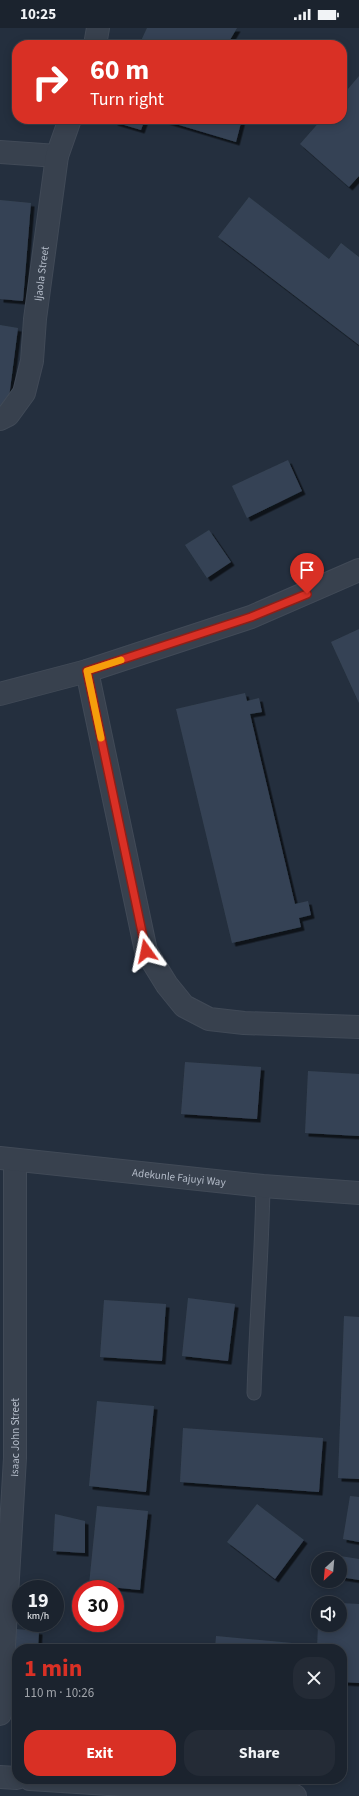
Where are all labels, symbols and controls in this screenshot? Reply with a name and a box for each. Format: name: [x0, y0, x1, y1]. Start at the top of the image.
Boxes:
text: 10:25: [20, 4, 56, 25]
text: 60 m: [90, 50, 149, 90]
icon: right: [24, 56, 76, 108]
text: Turn right: [90, 87, 164, 112]
street label: Ijaola Street: [30, 245, 53, 302]
pin: [290, 553, 324, 594]
icon: arrive: [296, 559, 318, 581]
position arrow: [125, 930, 167, 972]
street label: Adekunle Fajuyi Way: [131, 1165, 226, 1190]
street label: Isaac John Street: [7, 1398, 23, 1477]
north arrow: [311, 1552, 347, 1588]
map controls: [311, 1552, 347, 1632]
speed limit sign: 30: [72, 1580, 124, 1632]
text: 19: [27, 1587, 49, 1615]
button: sound: [311, 1596, 347, 1632]
text: km/h: [27, 1609, 49, 1623]
text: 1 min: [24, 1651, 82, 1686]
button: close: [293, 1657, 335, 1699]
text: 110 m · 10:26: [24, 1684, 94, 1702]
button: Exit: [24, 1730, 176, 1776]
button: Share: [184, 1730, 335, 1776]

